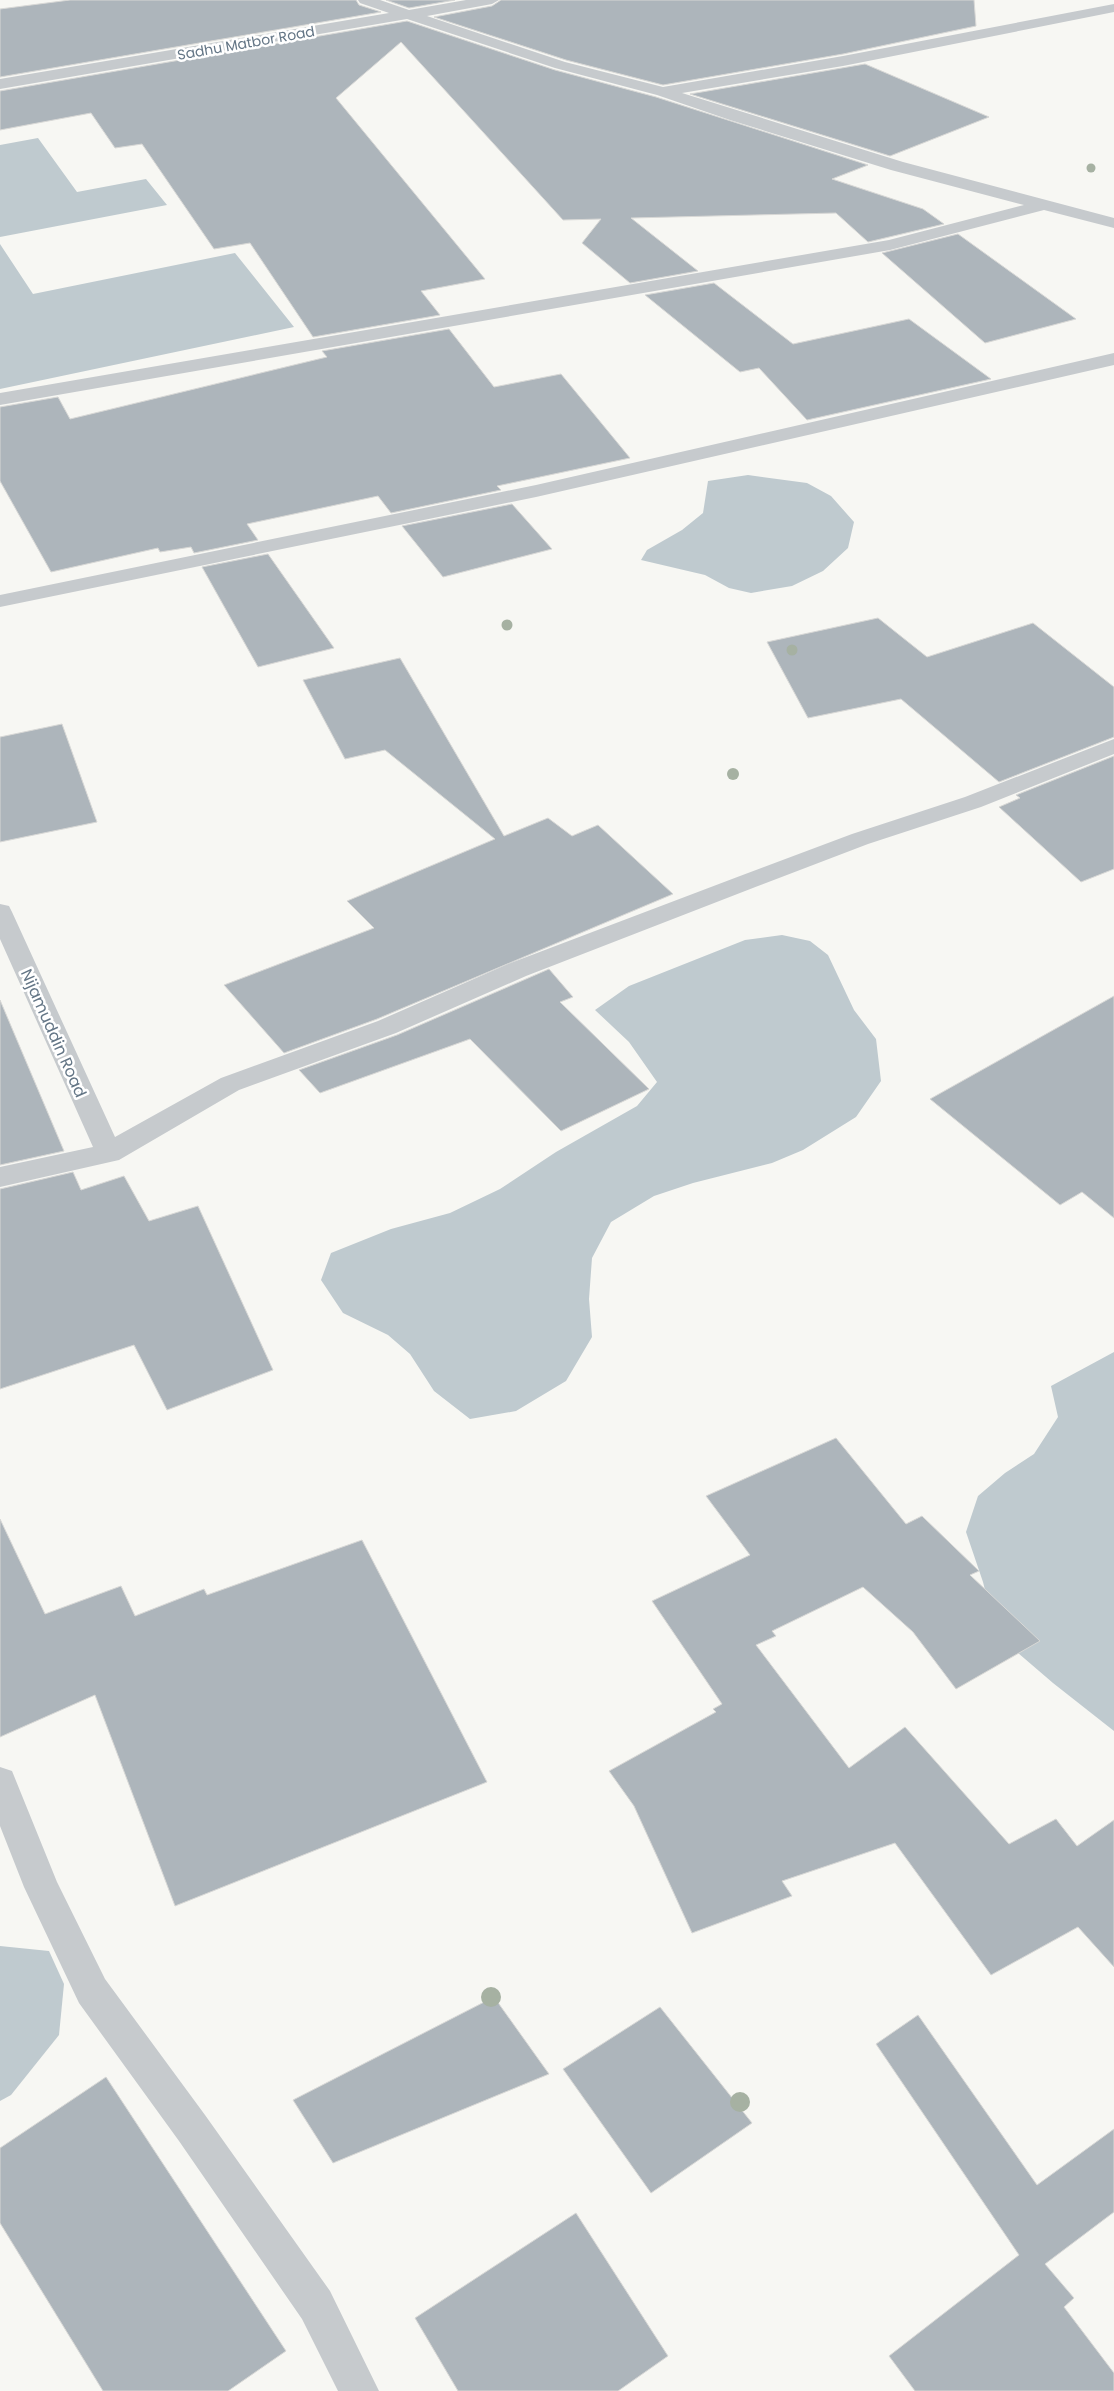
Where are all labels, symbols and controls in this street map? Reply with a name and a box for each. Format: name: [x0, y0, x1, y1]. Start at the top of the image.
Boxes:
street label: Sadhu Matbor Road: [176, 21, 316, 65]
street label: Nijamuddin Road: [15, 965, 92, 1101]

